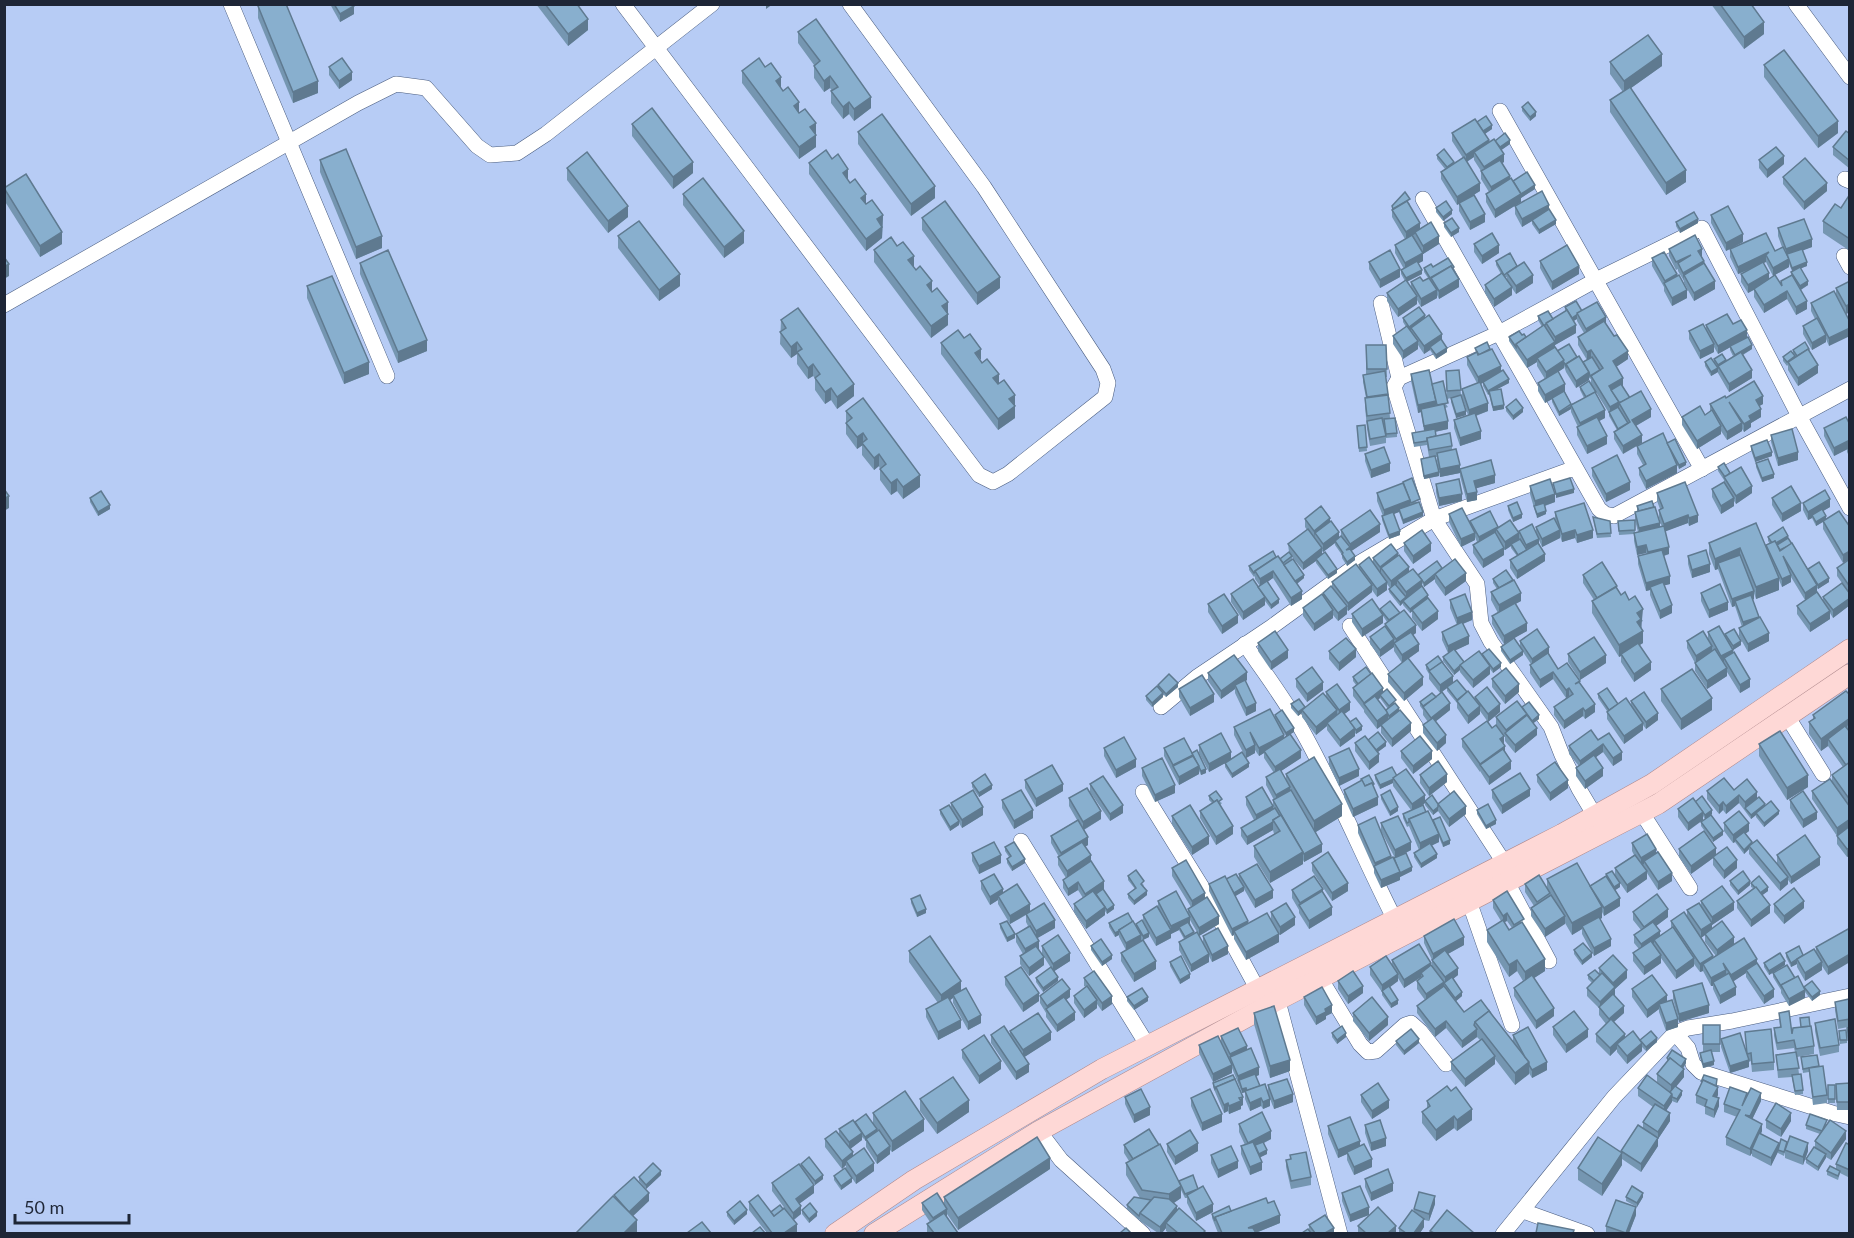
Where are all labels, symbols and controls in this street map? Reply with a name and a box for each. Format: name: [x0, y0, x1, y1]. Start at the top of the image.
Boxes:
scale bar: [15, 1187, 129, 1225]
text: 50 m: [24, 1196, 64, 1218]

